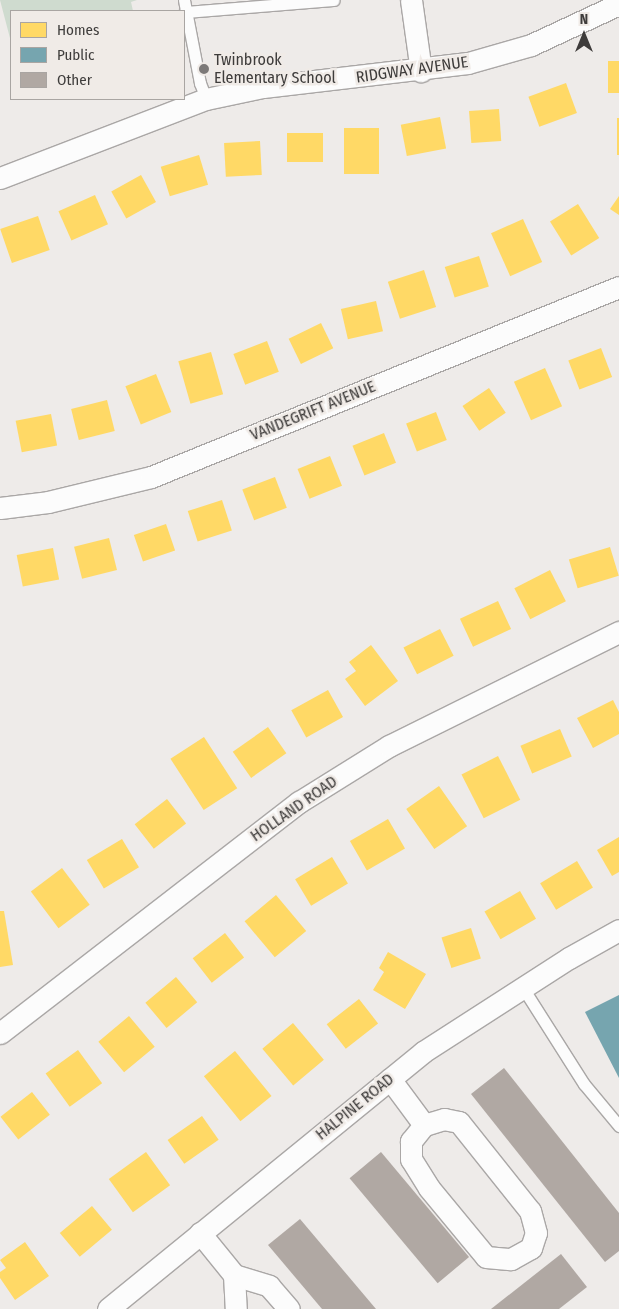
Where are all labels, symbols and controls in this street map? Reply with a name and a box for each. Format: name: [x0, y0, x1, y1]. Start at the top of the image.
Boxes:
legend: [10, 10, 185, 100]
north arrow: [559, 10, 609, 60]
text: N: [580, 11, 588, 28]
text: Homes: [57, 21, 99, 39]
text: Public: [57, 46, 94, 64]
place label: Twinbrook Elementary School: [214, 50, 336, 88]
street label: RIDGWAY AVENUE: [355, 53, 469, 87]
marker: Twinbrook Elementary School: [198, 63, 210, 75]
text: Other: [57, 71, 92, 89]
street label: VANDEGRIFT AVENUE: [248, 377, 378, 445]
street label: HOLLAND ROAD: [247, 772, 341, 846]
street label: HALPINE ROAD: [312, 1070, 398, 1144]

